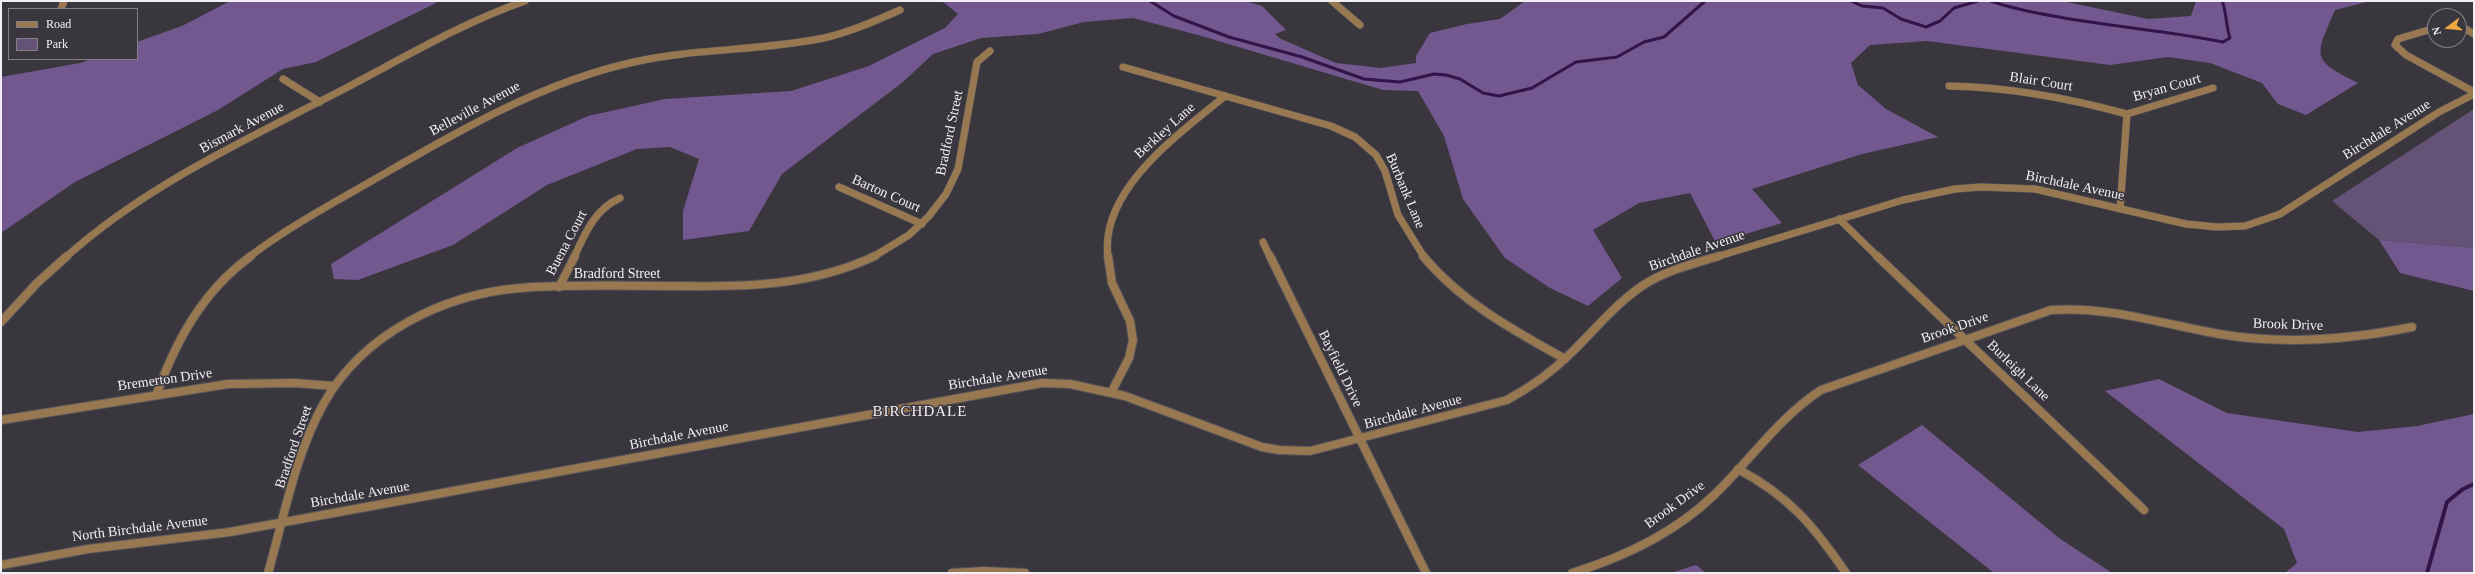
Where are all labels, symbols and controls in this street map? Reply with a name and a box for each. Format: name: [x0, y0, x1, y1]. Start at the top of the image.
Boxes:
legend: [8, 8, 138, 60]
north arrow: [2427, 8, 2467, 48]
text: Road: [46, 17, 71, 31]
text: N: [2430, 26, 2443, 37]
text: Park: [46, 37, 68, 51]
street label: Blair Court: [2008, 69, 2074, 95]
street label: Bryan Court: [2131, 70, 2203, 106]
street label: Belleville Avenue: [427, 78, 523, 140]
street label: Bradford Street: [933, 89, 967, 177]
street label: Birchdale Avenue: [2340, 96, 2434, 164]
street label: Bismark Avenue: [197, 99, 287, 157]
street label: Berkley Lane: [1131, 99, 1199, 163]
street label: Burbank Lane: [1382, 151, 1428, 231]
street label: Birchdale Avenue: [2024, 167, 2126, 205]
street label: Barton Court: [849, 171, 923, 217]
street label: Buena Court: [543, 208, 591, 278]
street label: Birchdale Avenue: [1647, 227, 1747, 275]
street label: Bradford Street: [574, 266, 660, 282]
street label: Brook Drive: [1919, 309, 1991, 347]
street label: Brook Drive: [2253, 315, 2323, 335]
street label: Bayfield Drive: [1314, 328, 1366, 410]
street label: Burleigh Lane: [1983, 337, 2053, 405]
street label: Birchdale Avenue: [947, 362, 1049, 394]
street label: Bremerton Drive: [117, 365, 213, 395]
street label: Birchdale Avenue: [1362, 391, 1464, 433]
street label: Bradford Street: [272, 403, 316, 491]
district label: BIRCHDALE: [873, 403, 967, 421]
street label: Birchdale Avenue: [628, 418, 730, 454]
street label: Birchdale Avenue: [309, 478, 411, 512]
street label: Brook Drive: [1642, 478, 1708, 532]
street label: North Birchdale Avenue: [71, 512, 209, 546]

